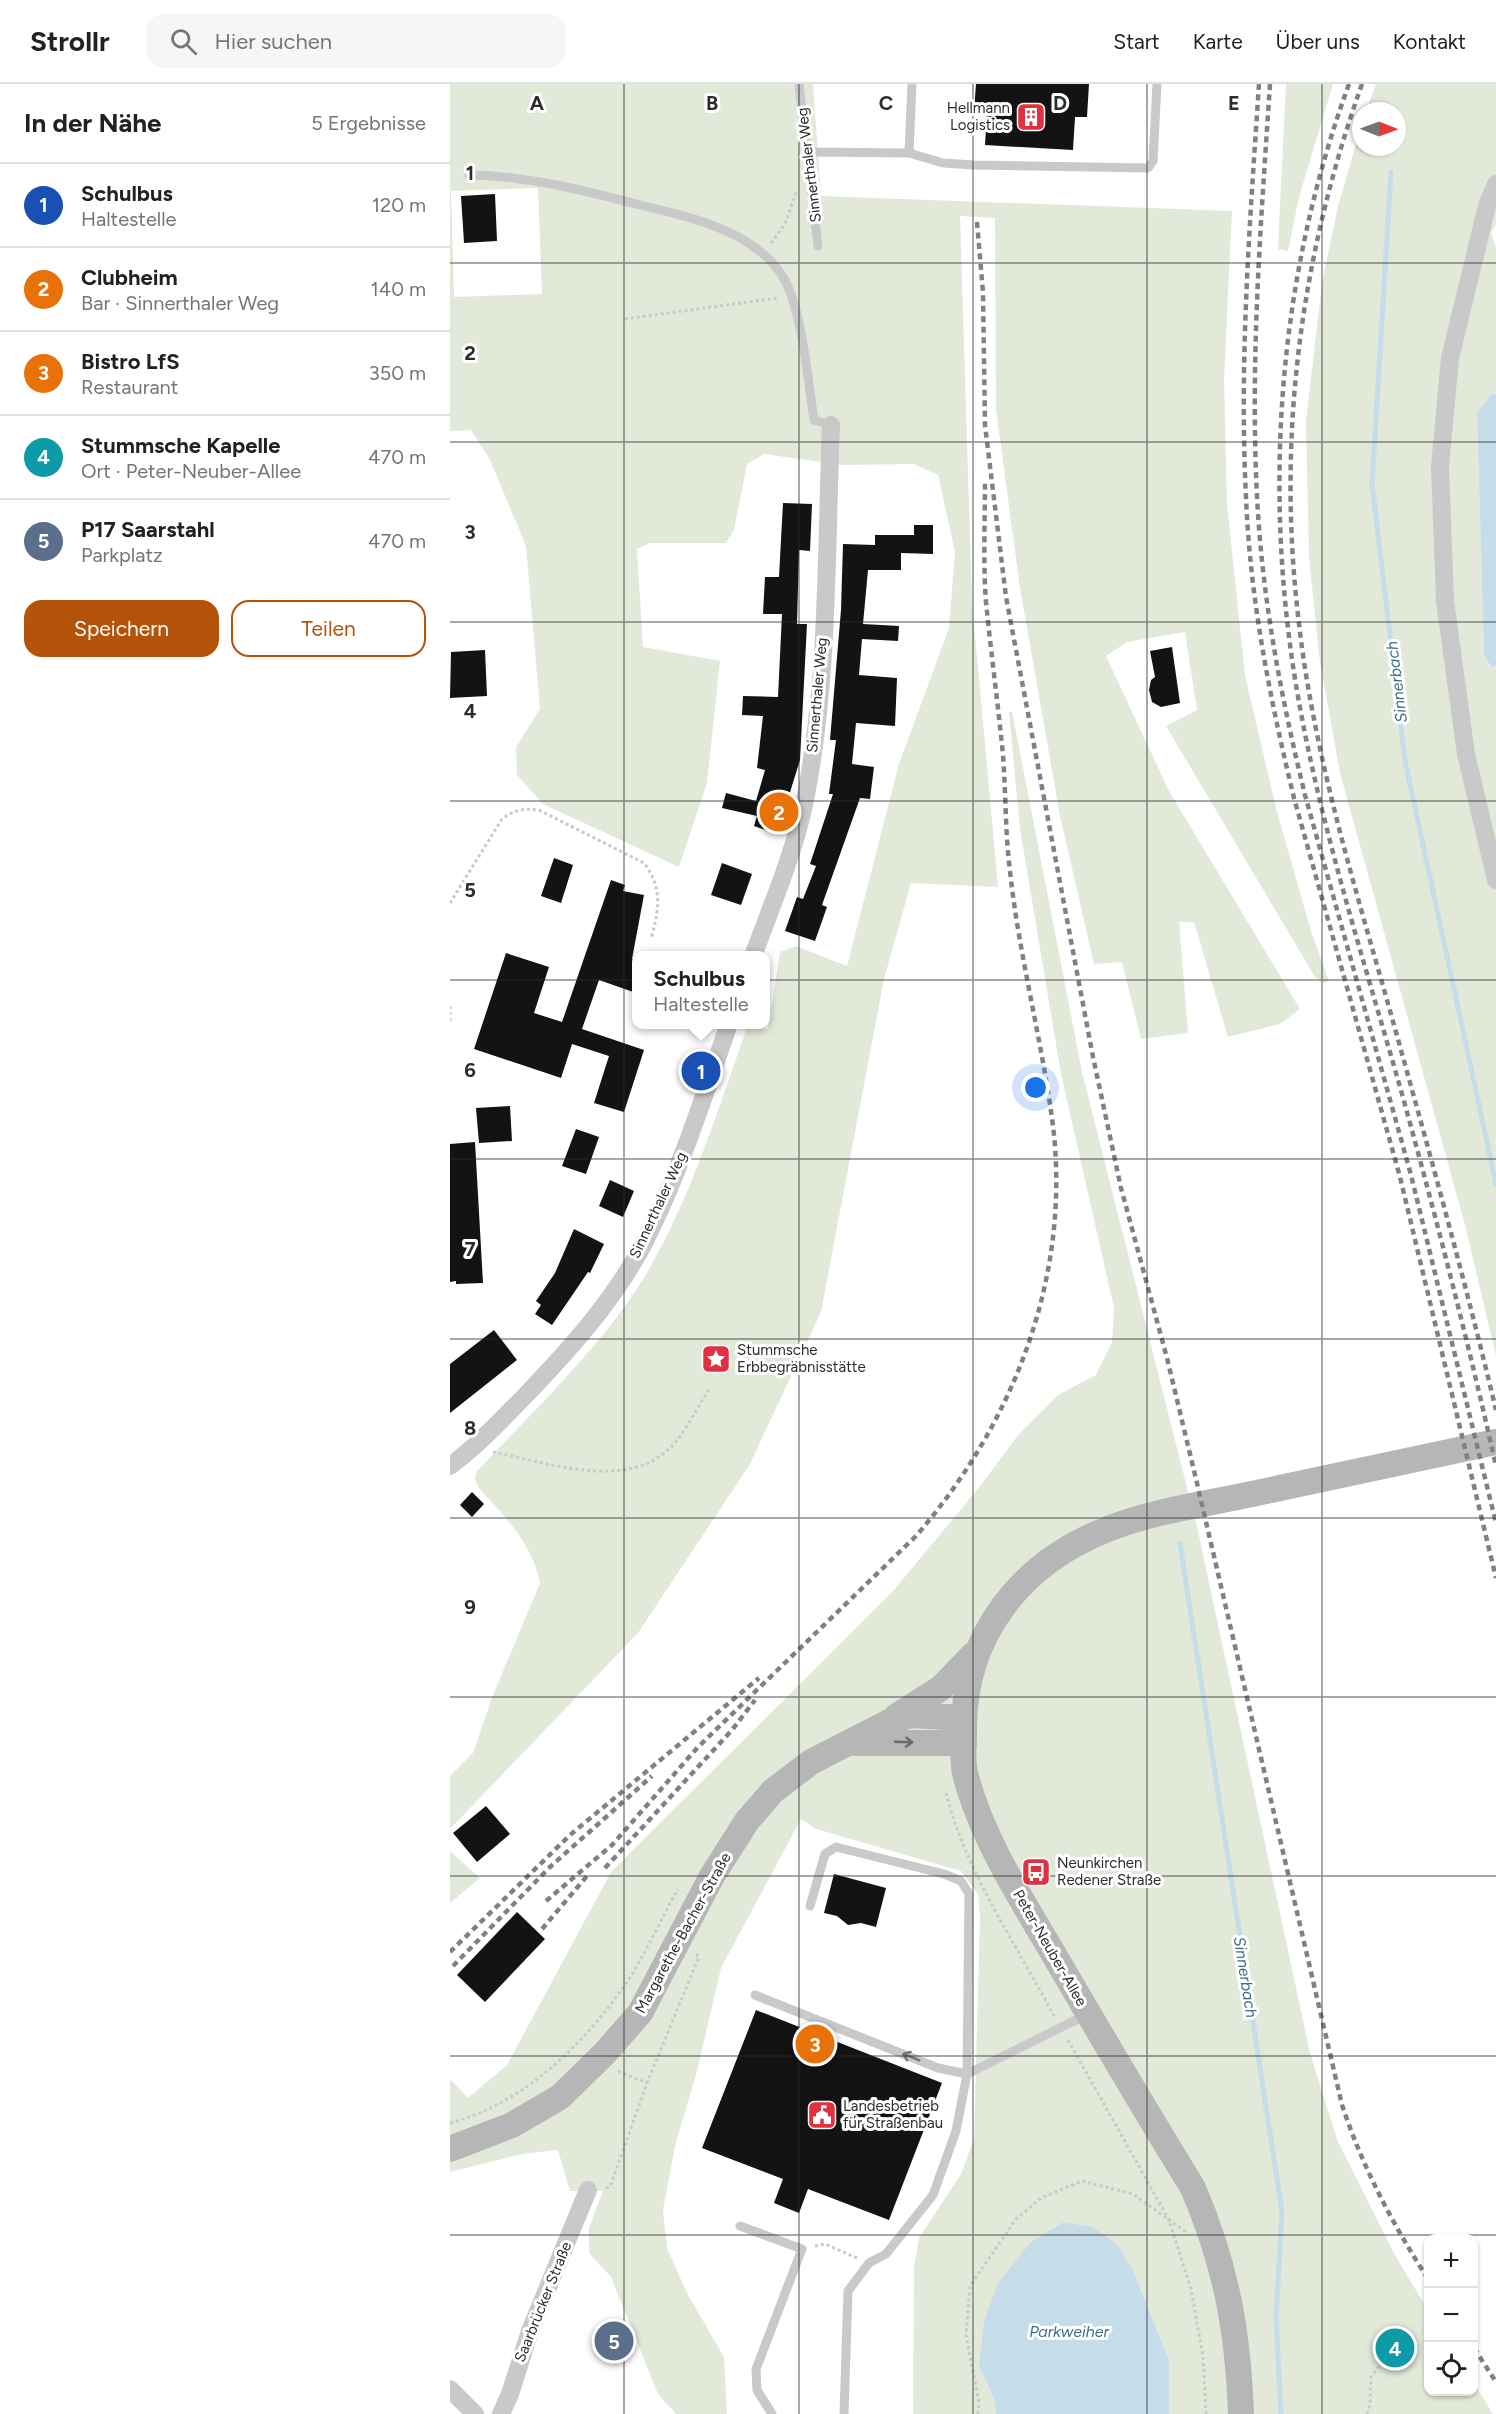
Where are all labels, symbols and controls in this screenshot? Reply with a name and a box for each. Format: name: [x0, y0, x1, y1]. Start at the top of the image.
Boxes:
search box: [146, 14, 566, 68]
text: Strollr: [30, 24, 110, 58]
icon: search: [167, 25, 200, 58]
text: Hier suchen: [215, 28, 332, 55]
text: Start: [1113, 29, 1160, 54]
text: Karte: [1193, 29, 1243, 54]
text: Über uns: [1276, 29, 1360, 54]
text: Kontakt: [1393, 29, 1466, 54]
text: A: [530, 91, 545, 115]
text: B: [706, 91, 718, 115]
text: C: [879, 91, 893, 115]
text: D: [1053, 91, 1067, 115]
text: E: [1228, 91, 1240, 115]
place label: Hellmann Logistics: [947, 99, 1010, 134]
building icon: Hellmann Logistics: [1015, 101, 1047, 133]
north arrow: [1352, 102, 1406, 156]
text: In der Nähe: [24, 107, 161, 139]
street label: Sinnerthaler Weg: [793, 107, 825, 223]
text: 5 Ergebnisse: [311, 111, 426, 135]
text: 1: [466, 161, 474, 185]
text: Schulbus: [81, 180, 173, 207]
text: 1: [39, 193, 48, 217]
text: 120 m: [372, 193, 426, 217]
text: Haltestelle: [81, 207, 177, 231]
text: Clubheim: [81, 264, 178, 291]
text: 2: [38, 277, 49, 301]
text: 140 m: [371, 277, 426, 301]
text: Bar · Sinnerthaler Weg: [81, 291, 279, 315]
text: 2: [464, 341, 476, 365]
text: Bistro LfS: [81, 348, 180, 375]
text: 3: [38, 361, 49, 385]
text: 350 m: [369, 361, 426, 385]
text: Restaurant: [81, 375, 178, 399]
text: Stummsche Kapelle: [81, 432, 280, 459]
text: 4: [37, 445, 50, 469]
text: 470 m: [368, 445, 426, 469]
text: Ort · Peter-Neuber-Allee: [81, 459, 301, 483]
text: P17 Saarstahl: [81, 516, 215, 543]
text: 3: [464, 520, 476, 544]
text: 5: [38, 529, 49, 553]
text: 470 m: [368, 529, 426, 553]
text: Parkplatz: [81, 543, 163, 567]
button: Speichern: [24, 600, 219, 657]
button: Teilen: [231, 600, 426, 657]
street label: Sinnerthaler Weg: [803, 637, 831, 753]
water label: Sinnerbach: [1382, 640, 1411, 724]
text: 4: [464, 699, 477, 723]
pin: 2: [760, 790, 798, 834]
text: 5: [464, 878, 476, 902]
popup: [632, 951, 770, 1029]
text: Schulbus: [653, 965, 745, 992]
text: Haltestelle: [653, 992, 749, 1016]
pin: 1: [682, 1048, 720, 1094]
text: 6: [464, 1058, 476, 1082]
your location: [1021, 1073, 1050, 1102]
street label: Sinnerthaler Weg: [625, 1149, 691, 1261]
text: 7: [464, 1237, 476, 1261]
place label: Stummsche Erbbegräbnisstätte: [737, 1341, 866, 1376]
place icon: Stummsche Erbbegräbnisstätte: [700, 1343, 732, 1375]
text: 8: [464, 1416, 476, 1440]
text: 9: [464, 1595, 476, 1619]
one-way arrow: [894, 1736, 914, 1747]
street label: Margarethe-Bacher-Straße: [631, 1850, 735, 2016]
place label: Neunkirchen Redener Straße: [1057, 1854, 1161, 1889]
bus stop icon: Neunkirchen Redener Straße: [1020, 1856, 1052, 1888]
street label: Peter-Neuber-Allee: [1009, 1887, 1091, 2009]
water label: Sinnerbach: [1230, 1935, 1261, 2019]
pin: 3: [796, 2022, 835, 2066]
one-way arrow: [902, 2051, 921, 2062]
place label: Landesbetrieb für Straßenbau: [843, 2097, 943, 2132]
public building icon: Landesbetrieb für Straßenbau: [806, 2099, 838, 2131]
map controls: [1424, 2234, 1478, 2396]
button: +: [1424, 2234, 1478, 2288]
street label: Saarbrücker Straße: [511, 2239, 575, 2365]
button: −: [1424, 2288, 1478, 2342]
pin: 5: [594, 2318, 634, 2364]
water label: Parkweiher: [1029, 2322, 1109, 2341]
pin: 4: [1376, 2326, 1414, 2370]
button: locate: [1424, 2342, 1478, 2396]

